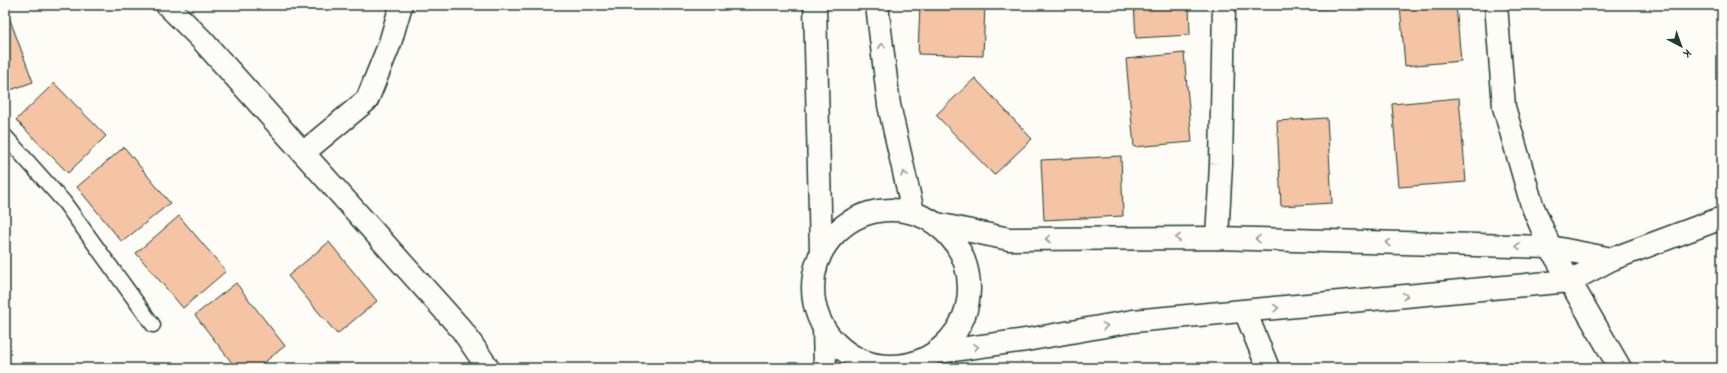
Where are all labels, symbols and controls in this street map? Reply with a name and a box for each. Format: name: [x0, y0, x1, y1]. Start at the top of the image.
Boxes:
north arrow: [1661, 26, 1701, 66]
one-way arrow: [877, 43, 886, 49]
text: K: [1681, 46, 1694, 61]
one-way arrow: [901, 171, 909, 177]
one-way arrow: [1175, 234, 1181, 242]
one-way arrow: [1045, 235, 1051, 243]
one-way arrow: [1255, 235, 1261, 243]
one-way arrow: [1385, 238, 1391, 247]
one-way arrow: [1515, 242, 1521, 251]
one-way arrow: [1402, 292, 1408, 301]
one-way arrow: [1273, 304, 1279, 313]
one-way arrow: [1102, 322, 1108, 331]
one-way arrow: [973, 343, 979, 352]

